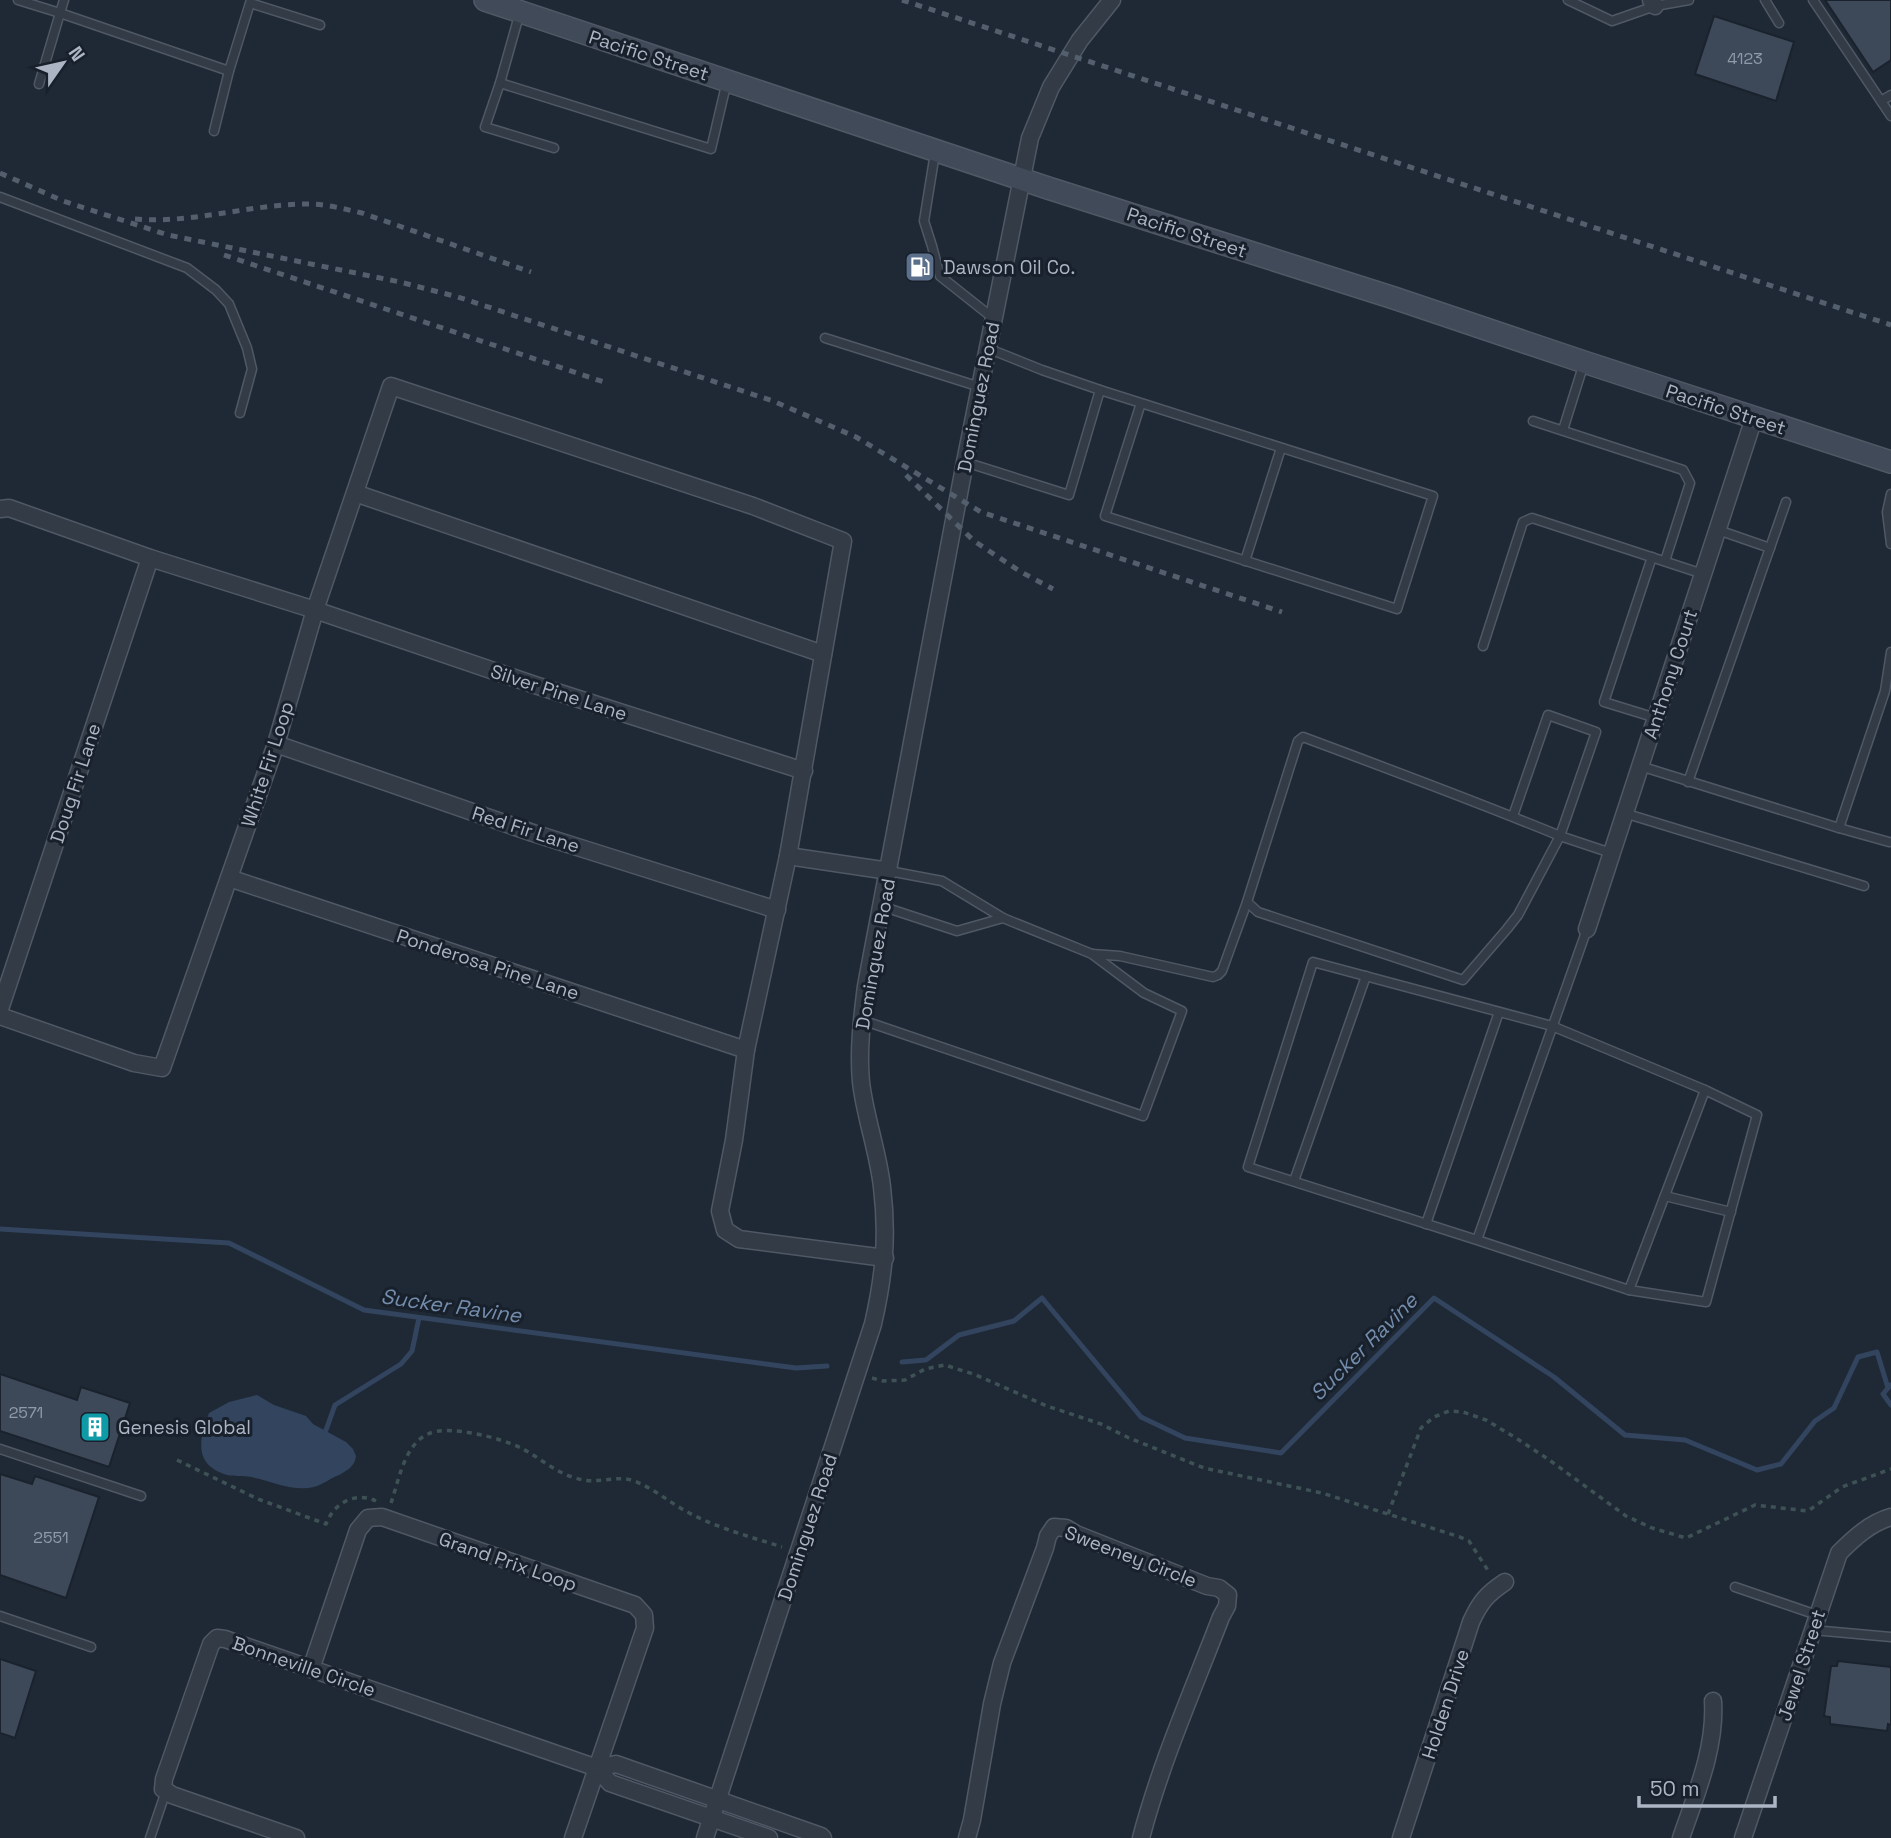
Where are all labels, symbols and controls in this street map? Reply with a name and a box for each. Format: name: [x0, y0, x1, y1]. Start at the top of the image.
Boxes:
street label: Pacific Street: [586, 24, 712, 87]
north arrow: [28, 28, 98, 98]
text: N: [63, 42, 91, 66]
house number: 4123: [1727, 48, 1763, 69]
street label: Pacific Street: [1124, 201, 1250, 264]
fuel station icon: Dawson Oil Co.: [903, 250, 937, 284]
place label: Dawson Oil Co.: [943, 255, 1075, 280]
street label: Dominguez Road: [952, 320, 1005, 475]
street label: Pacific Street: [1663, 378, 1789, 441]
street label: Anthony Court: [1638, 606, 1703, 742]
street label: Silver Pine Lane: [487, 659, 630, 726]
street label: White Fir Loop: [235, 698, 300, 830]
street label: Doug Fir Lane: [44, 720, 107, 846]
street label: Red Fir Lane: [469, 800, 583, 859]
street label: Dominguez Road: [850, 877, 901, 1032]
street label: Ponderosa Pine Lane: [393, 923, 582, 1006]
water label: Sucker Ravine: [379, 1282, 524, 1329]
water label: Sucker Ravine: [1304, 1286, 1424, 1406]
house number: 2571: [9, 1402, 43, 1423]
building icon: Genesis Global: [78, 1410, 112, 1444]
place label: Genesis Global: [118, 1415, 251, 1440]
street label: Dominguez Road: [772, 1450, 843, 1604]
street label: Sweeney Circle: [1061, 1520, 1200, 1593]
street label: Grand Prix Loop: [435, 1526, 580, 1597]
house number: 2551: [33, 1527, 69, 1548]
street label: Jewel Street: [1772, 1606, 1831, 1724]
street label: Bonneville Circle: [229, 1630, 379, 1703]
street label: Holden Drive: [1416, 1646, 1475, 1762]
scale bar: [1639, 1764, 1776, 1808]
text: 50 m: [1650, 1775, 1700, 1802]

